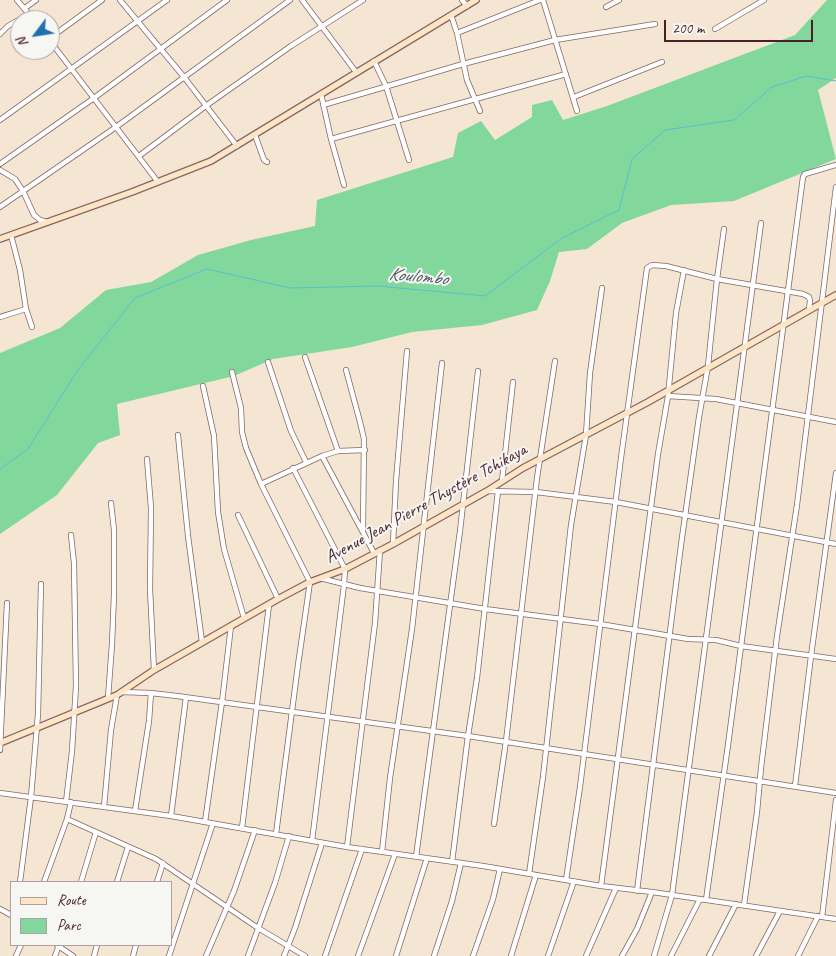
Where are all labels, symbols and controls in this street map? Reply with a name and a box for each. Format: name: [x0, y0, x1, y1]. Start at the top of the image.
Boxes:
north arrow: [10, 10, 60, 60]
scale bar: [666, 10, 815, 42]
text: 200 m: [672, 19, 704, 38]
text: N: [13, 34, 32, 51]
water label: Koulombo: [388, 263, 448, 291]
street label: Avenue Jean Pierre Thystère Tchikaya: [321, 439, 531, 569]
legend: [10, 881, 172, 946]
text: Route: [57, 891, 86, 910]
text: Parc: [57, 916, 81, 935]

